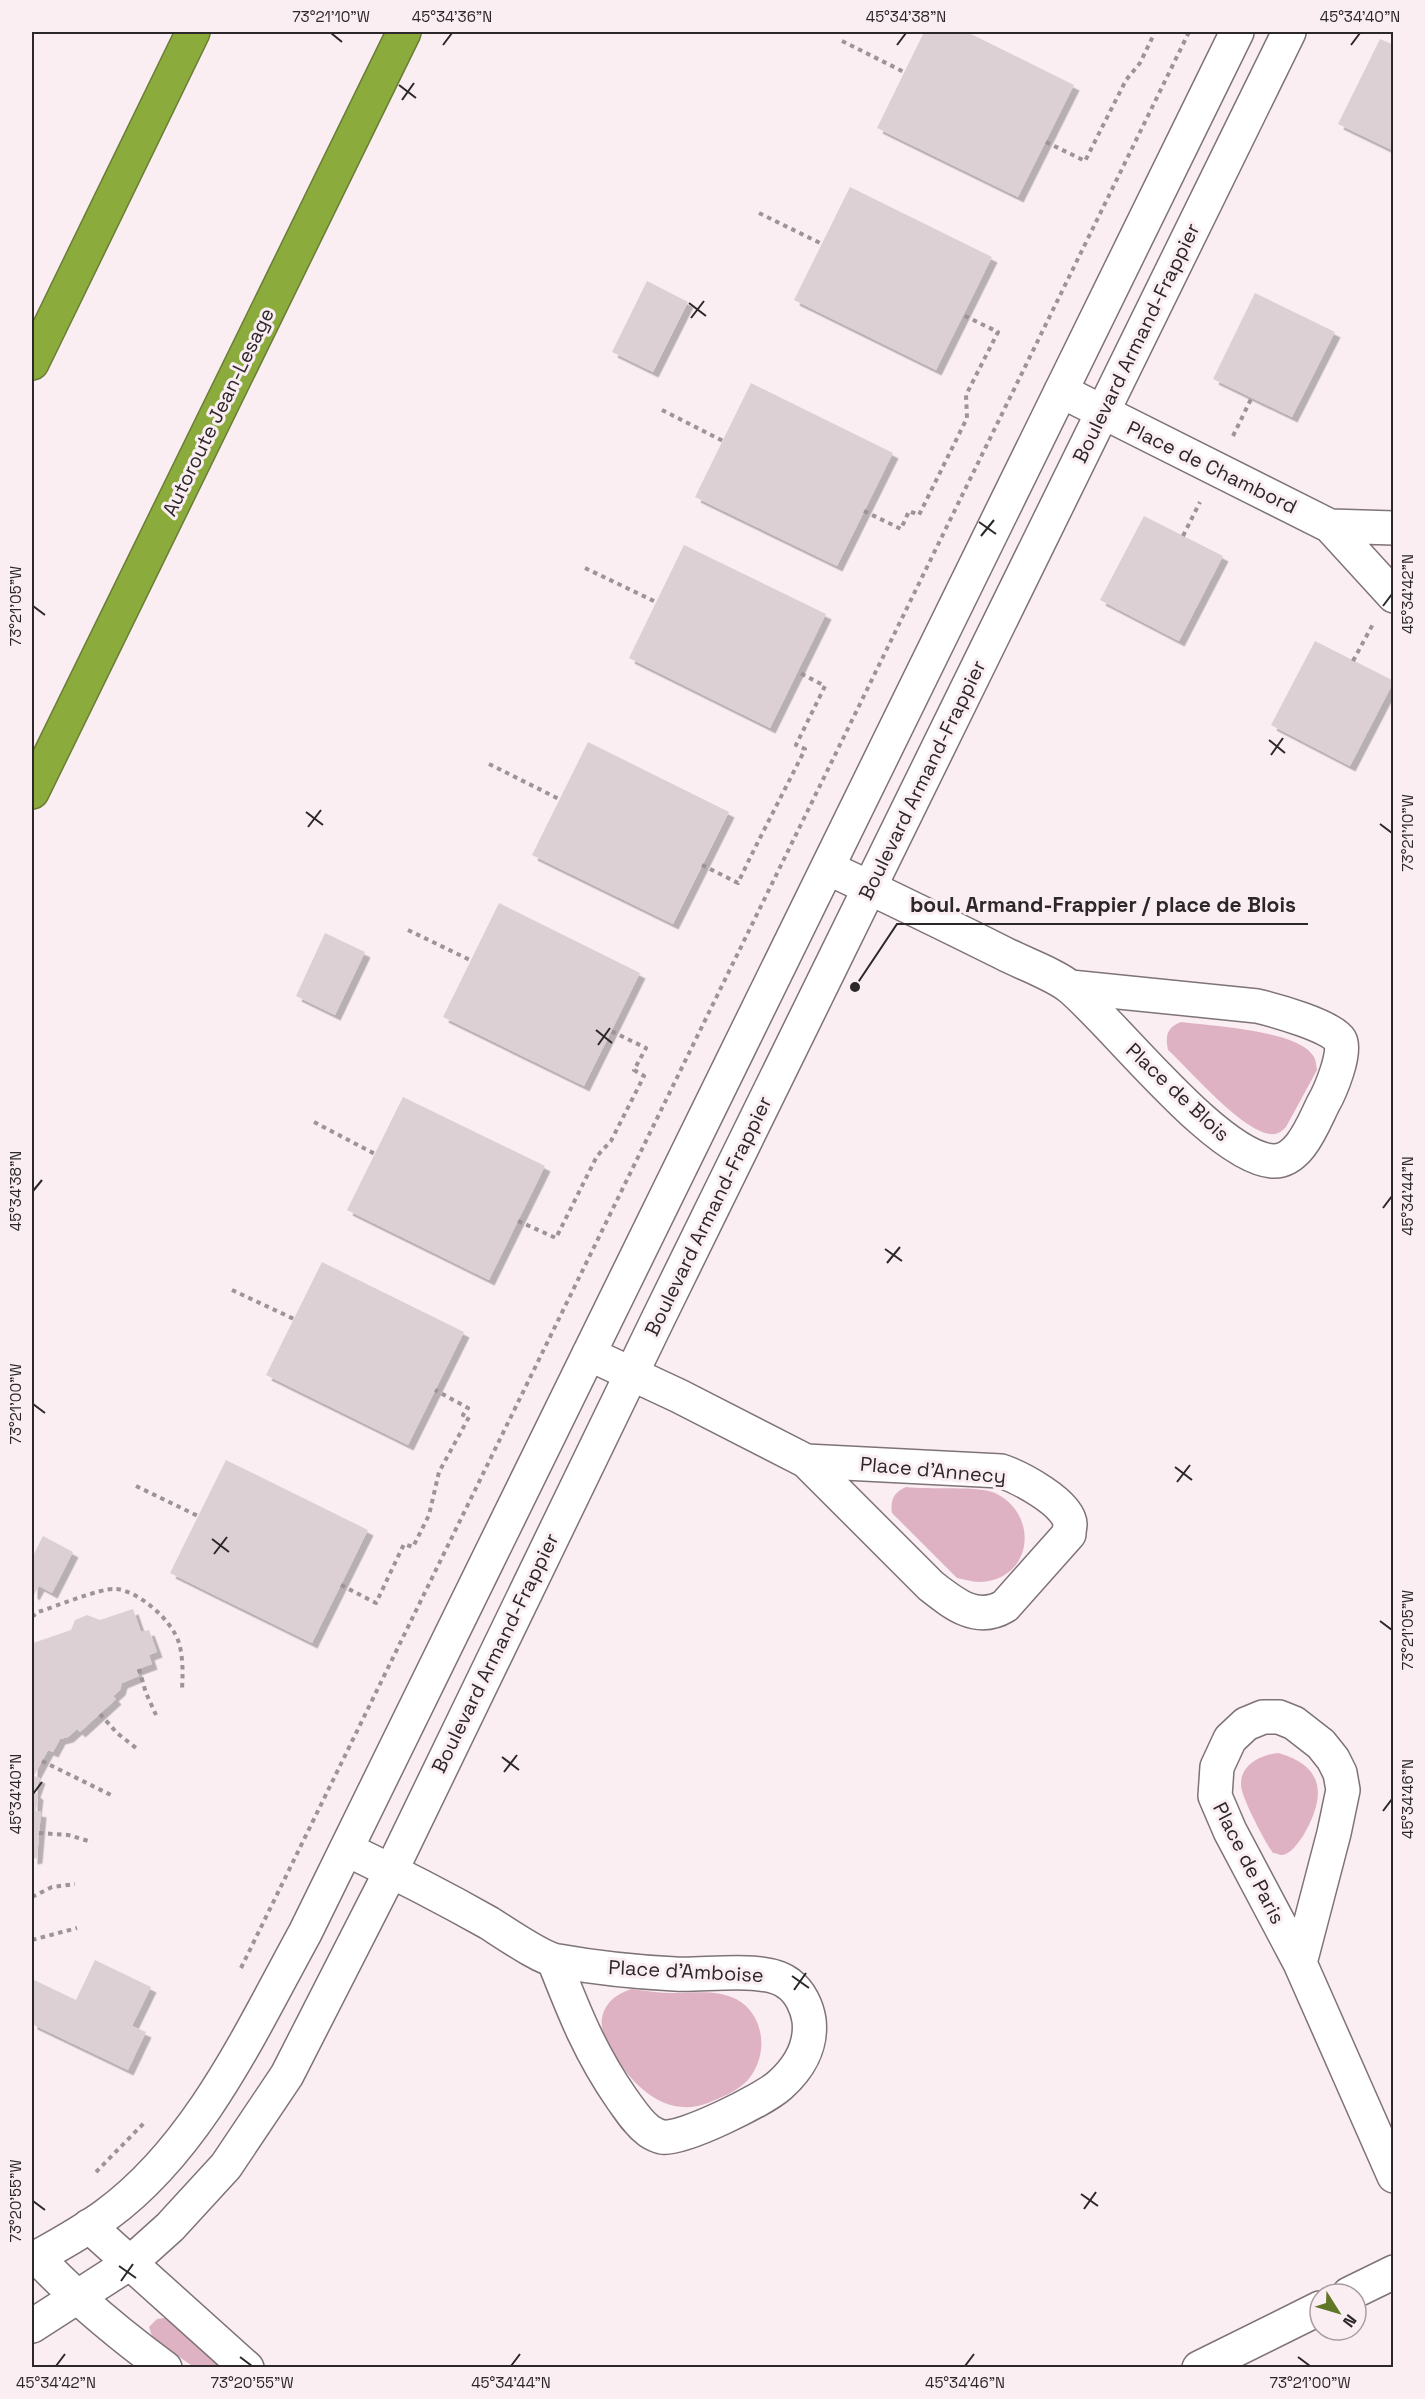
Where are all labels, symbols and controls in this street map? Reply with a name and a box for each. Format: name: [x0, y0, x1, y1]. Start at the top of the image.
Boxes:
text: 73°21'10"W: [292, 7, 370, 26]
text: 45°34'36"N: [412, 7, 492, 26]
text: 45°34'38"N: [866, 7, 946, 26]
text: 45°34'40"N: [1320, 7, 1400, 26]
street label: Boulevard Armand-Frappier: [1067, 219, 1205, 467]
street label: Autoroute Jean-Lesage: [156, 304, 280, 520]
street label: Place de Chambord: [1123, 415, 1301, 519]
text: 45°34'42"N: [1398, 554, 1417, 634]
text: 73°21'05"W: [6, 566, 25, 646]
street label: Boulevard Armand-Frappier: [853, 656, 991, 904]
text: 73°21'10"W: [1398, 794, 1417, 872]
callout: boul. Armand-Frappier / place de Blois: [897, 885, 1308, 924]
text: boul. Armand-Frappier / place de Blois: [910, 891, 1296, 918]
street label: Place de Blois: [1121, 1037, 1235, 1147]
street label: Boulevard Armand-Frappier: [639, 1092, 777, 1340]
text: 45°34'38"N: [6, 1151, 25, 1231]
text: 45°34'44"N: [1398, 1156, 1417, 1236]
text: 73°21'00"W: [6, 1363, 25, 1445]
street label: Place d'Annecy: [859, 1451, 1007, 1489]
street label: Boulevard Armand-Frappier: [426, 1529, 564, 1777]
text: 73°21'05"W: [1398, 1590, 1417, 1670]
text: 45°34'40"N: [6, 1754, 25, 1834]
text: 45°34'46"N: [1398, 1759, 1417, 1839]
street label: Place de Paris: [1207, 1798, 1291, 1928]
street label: Place d'Amboise: [608, 1954, 764, 1988]
text: 73°20'55"W: [6, 2159, 25, 2243]
north arrow: [1308, 2282, 1368, 2342]
text: N: [1338, 2310, 1361, 2331]
text: 45°34'42"N: [16, 2373, 96, 2392]
text: 73°20'55"W: [210, 2373, 294, 2392]
text: 45°34'44"N: [471, 2373, 551, 2392]
text: 45°34'46"N: [925, 2373, 1005, 2392]
text: 73°21'00"W: [1269, 2373, 1351, 2392]

